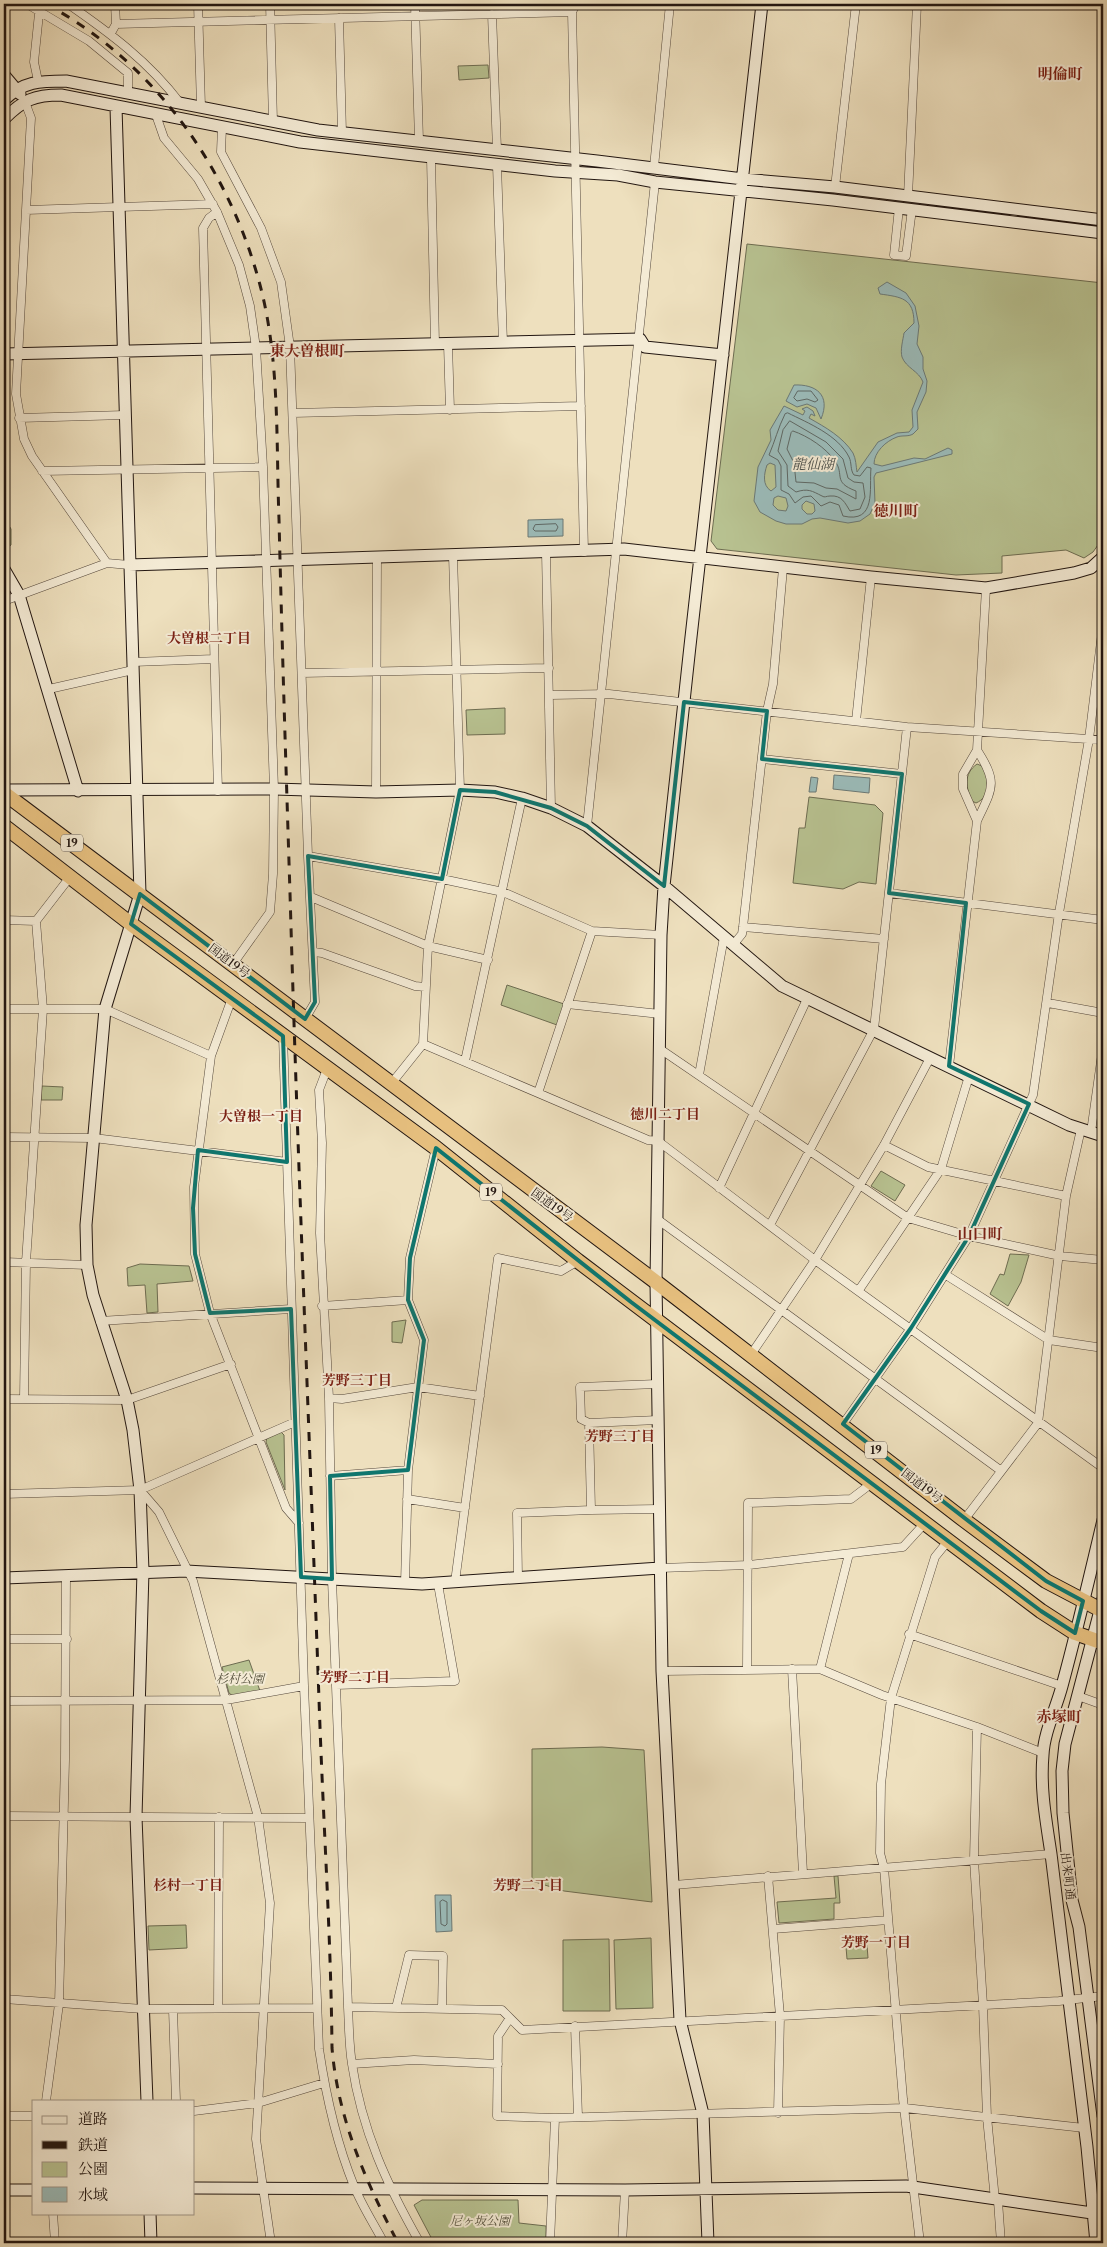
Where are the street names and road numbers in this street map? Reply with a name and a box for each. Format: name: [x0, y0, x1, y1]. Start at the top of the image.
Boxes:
road number: 19: [61, 834, 83, 851]
street label: 国道19号: [206, 940, 253, 981]
road number: 19: [480, 1184, 502, 1200]
street label: 国道19号: [528, 1184, 576, 1225]
road number: 19: [865, 1442, 887, 1458]
street label: 国道19号: [899, 1465, 946, 1506]
street label: 出来町通: [1058, 1851, 1079, 1901]

